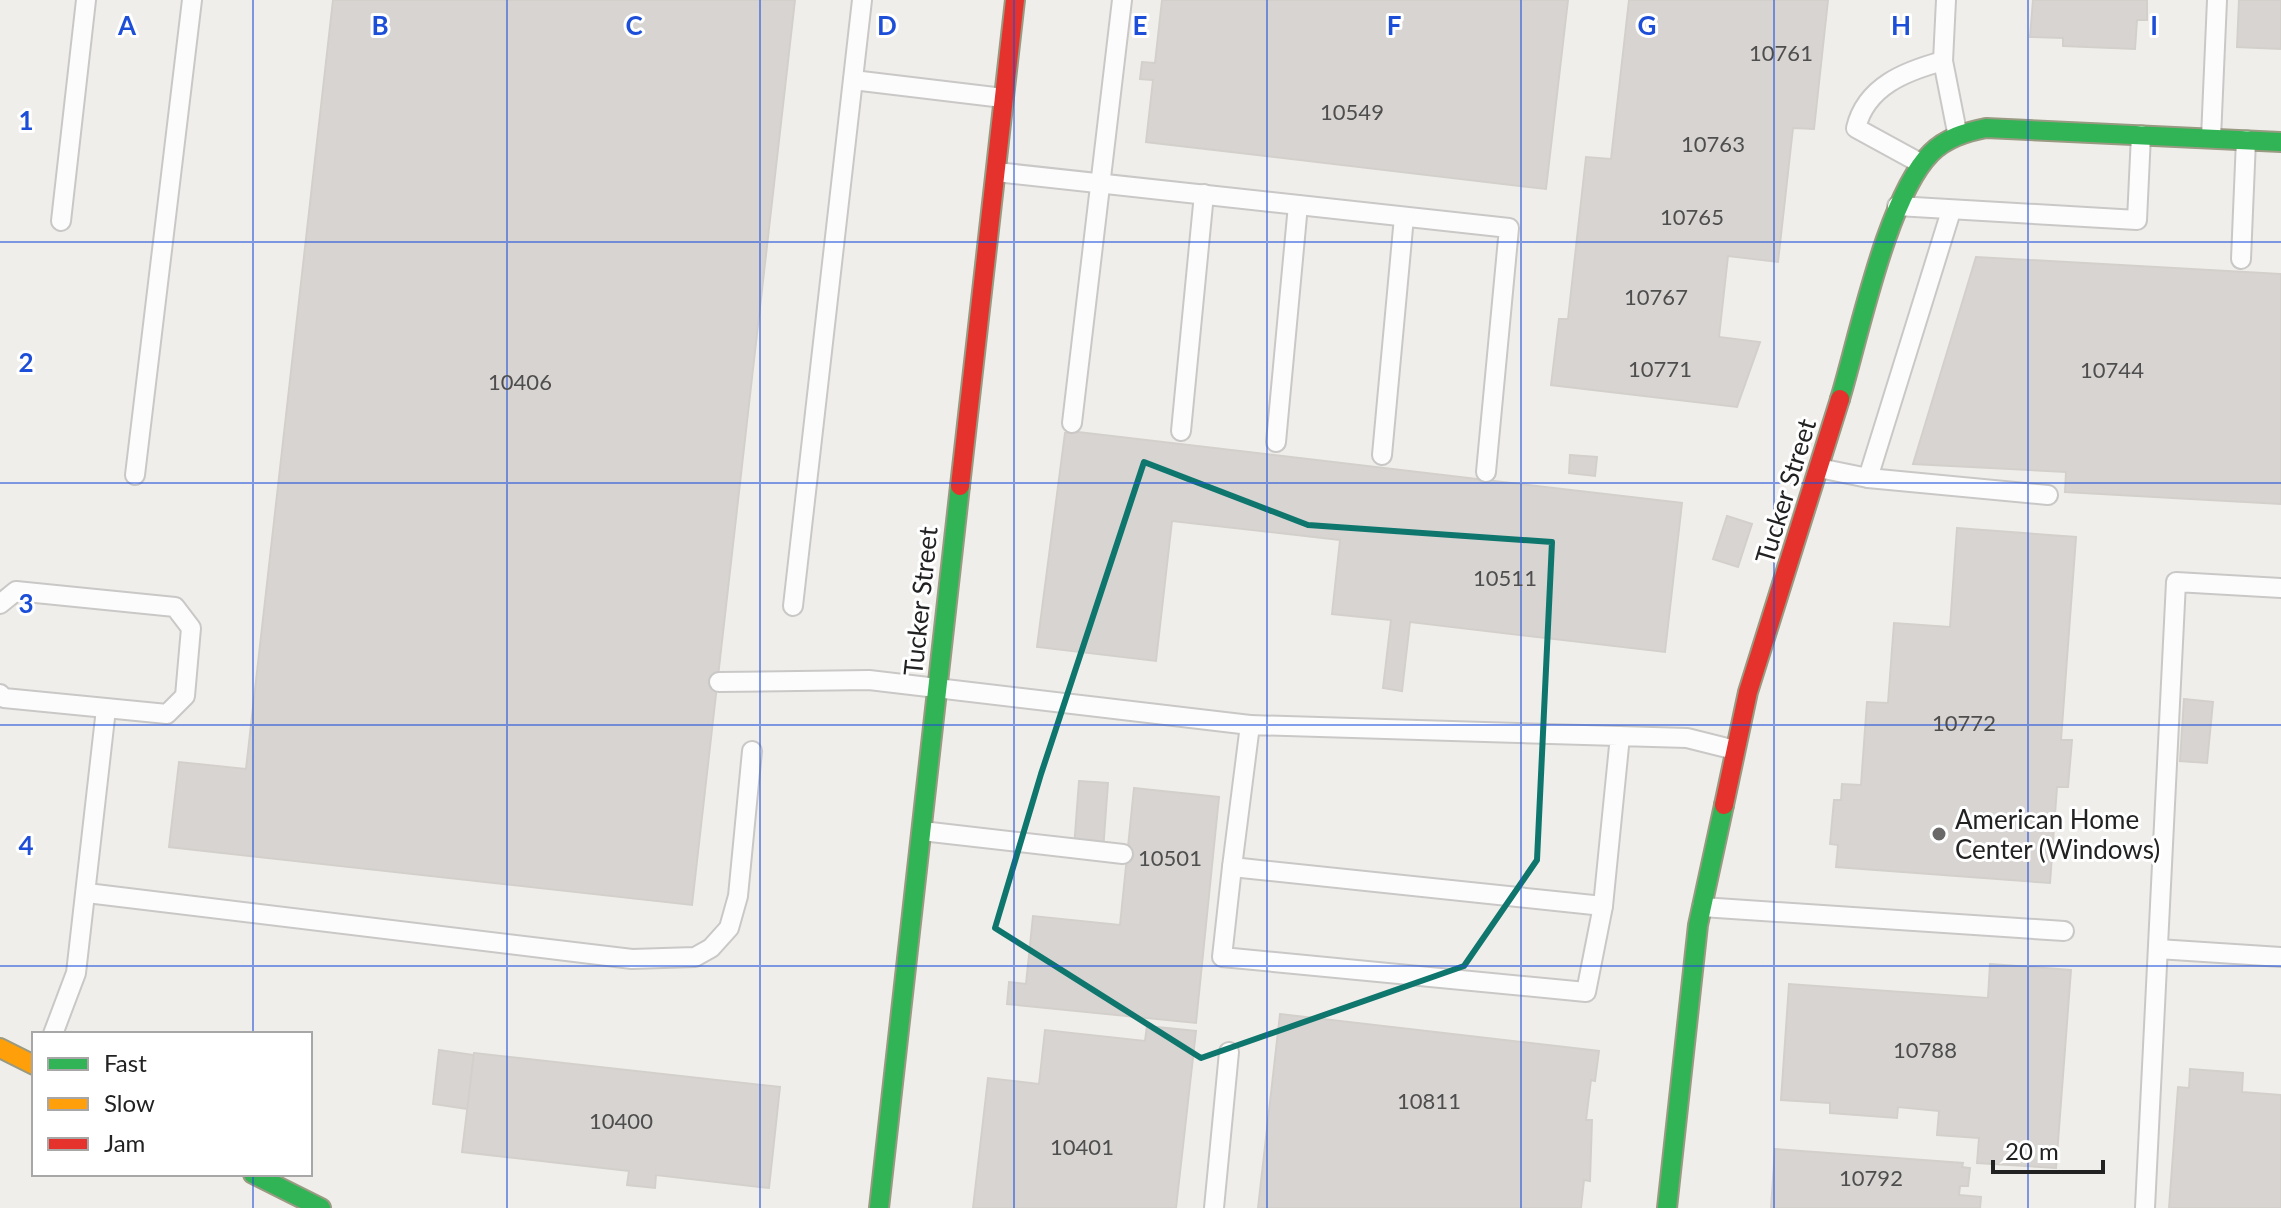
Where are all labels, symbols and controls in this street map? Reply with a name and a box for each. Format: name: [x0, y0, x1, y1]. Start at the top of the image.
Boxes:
text: A: [117, 9, 137, 41]
text: B: [371, 9, 389, 41]
text: C: [625, 9, 643, 41]
text: D: [877, 9, 897, 41]
text: E: [1133, 9, 1147, 41]
text: F: [1387, 9, 1401, 41]
text: G: [1638, 9, 1656, 41]
text: H: [1891, 9, 1911, 41]
text: I: [2150, 9, 2158, 41]
house number: 10761: [1749, 39, 1813, 66]
house number: 10549: [1320, 98, 1384, 125]
text: 1: [18, 104, 34, 136]
house number: 10763: [1681, 130, 1745, 157]
house number: 10765: [1660, 203, 1724, 230]
house number: 10767: [1624, 283, 1688, 310]
text: 2: [18, 346, 34, 378]
house number: 10771: [1628, 355, 1692, 382]
house number: 10744: [2080, 356, 2144, 383]
house number: 10406: [488, 368, 552, 395]
street label: Tucker Street: [1748, 414, 1822, 567]
street label: Tucker Street: [896, 524, 944, 677]
house number: 10511: [1473, 564, 1537, 591]
text: 3: [18, 587, 34, 619]
house number: 10772: [1932, 709, 1996, 736]
place label: American Home Center (Windows): [1955, 803, 2160, 865]
marker: American Home Center (Windows): [1930, 825, 1948, 843]
text: 4: [18, 829, 34, 861]
house number: 10501: [1138, 844, 1202, 871]
legend: [32, 1032, 312, 1176]
house number: 10788: [1893, 1036, 1957, 1063]
text: Fast: [104, 1048, 147, 1077]
house number: 10811: [1397, 1087, 1461, 1114]
text: Slow: [104, 1088, 155, 1117]
house number: 10400: [589, 1107, 653, 1134]
scale bar: [1993, 1124, 2103, 1174]
text: Jam: [104, 1128, 145, 1157]
house number: 10401: [1050, 1133, 1114, 1160]
text: 20 m: [2005, 1136, 2059, 1165]
house number: 10792: [1839, 1164, 1903, 1191]

